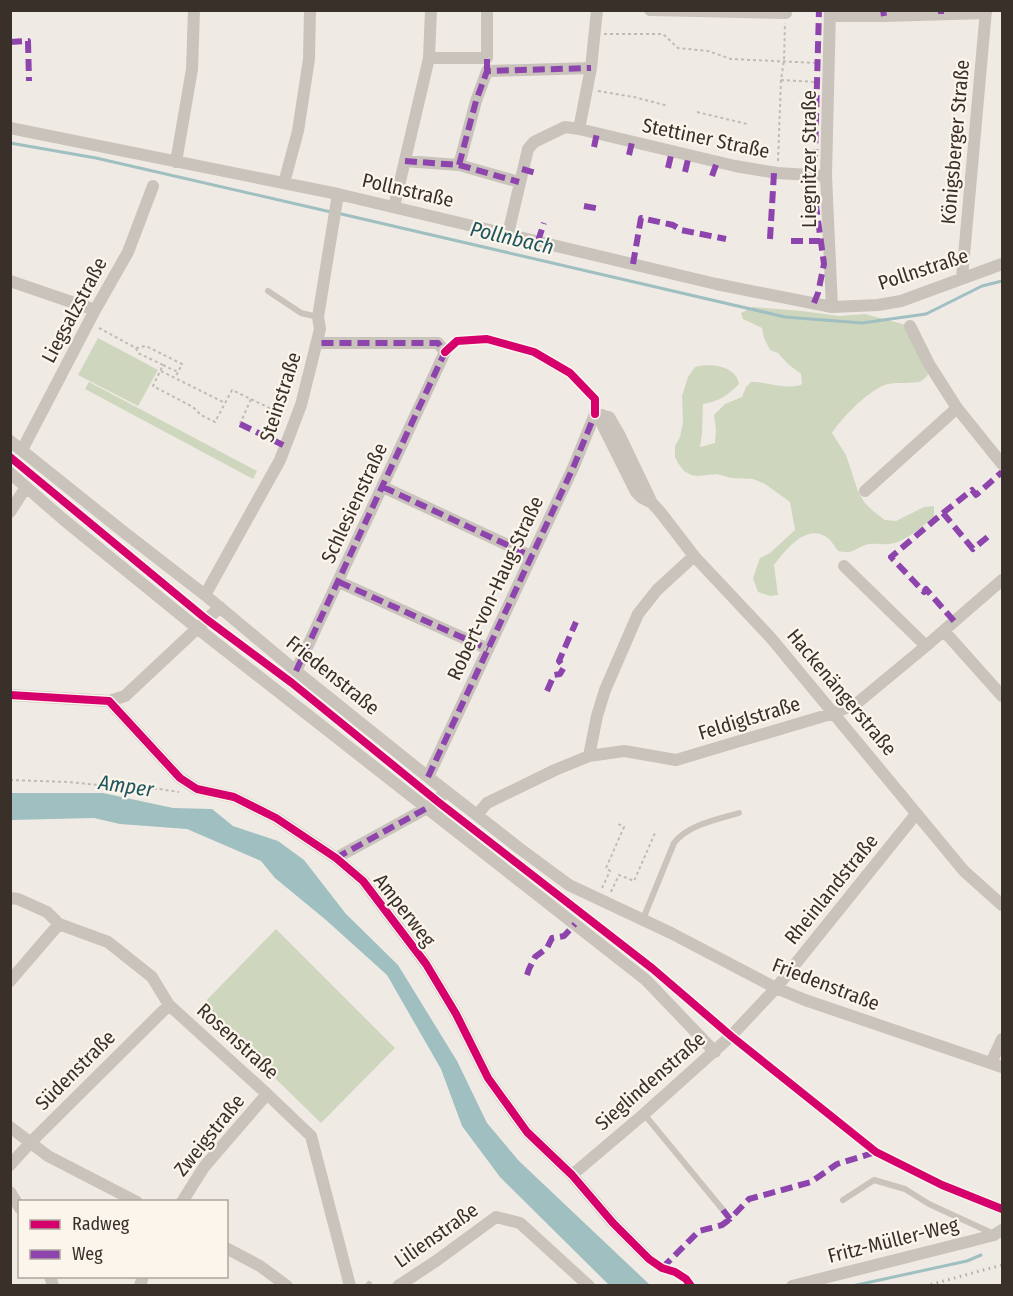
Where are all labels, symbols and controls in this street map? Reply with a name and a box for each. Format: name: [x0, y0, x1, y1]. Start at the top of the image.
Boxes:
street label: Königsberger Straße: [936, 59, 974, 225]
street label: Liegnitzer Straße: [797, 90, 821, 228]
street label: Stettiner Straße: [640, 113, 772, 163]
street label: Pollnstraße: [360, 168, 456, 212]
water label: Pollnbach: [468, 216, 556, 260]
street label: Pollnstraße: [875, 243, 971, 295]
street label: Liegsalzstraße: [36, 253, 112, 367]
street label: Steinstraße: [254, 349, 306, 445]
street label: Schlesienstraße: [316, 439, 392, 567]
street label: Robert-von-Haug-Straße: [442, 492, 548, 684]
street label: Hackenängerstraße: [782, 624, 902, 760]
street label: Friedenstraße: [282, 630, 384, 720]
street label: Feldiglstraße: [695, 691, 803, 745]
water label: Amper: [96, 769, 156, 803]
street label: Rheinlandstraße: [779, 829, 883, 949]
street label: Amperweg: [369, 869, 441, 952]
street label: Friedenstraße: [769, 953, 883, 1015]
street label: Rosenstraße: [192, 998, 284, 1084]
street label: Südenstraße: [30, 1025, 120, 1115]
street label: Sieglindenstraße: [590, 1027, 710, 1135]
street label: Zweigstraße: [169, 1089, 249, 1181]
street label: Lilienstraße: [390, 1198, 482, 1272]
legend: [18, 1200, 228, 1278]
street label: Fritz-Müller-Weg: [825, 1212, 962, 1268]
text: Radweg: [72, 1213, 130, 1235]
text: Weg: [72, 1243, 103, 1265]

